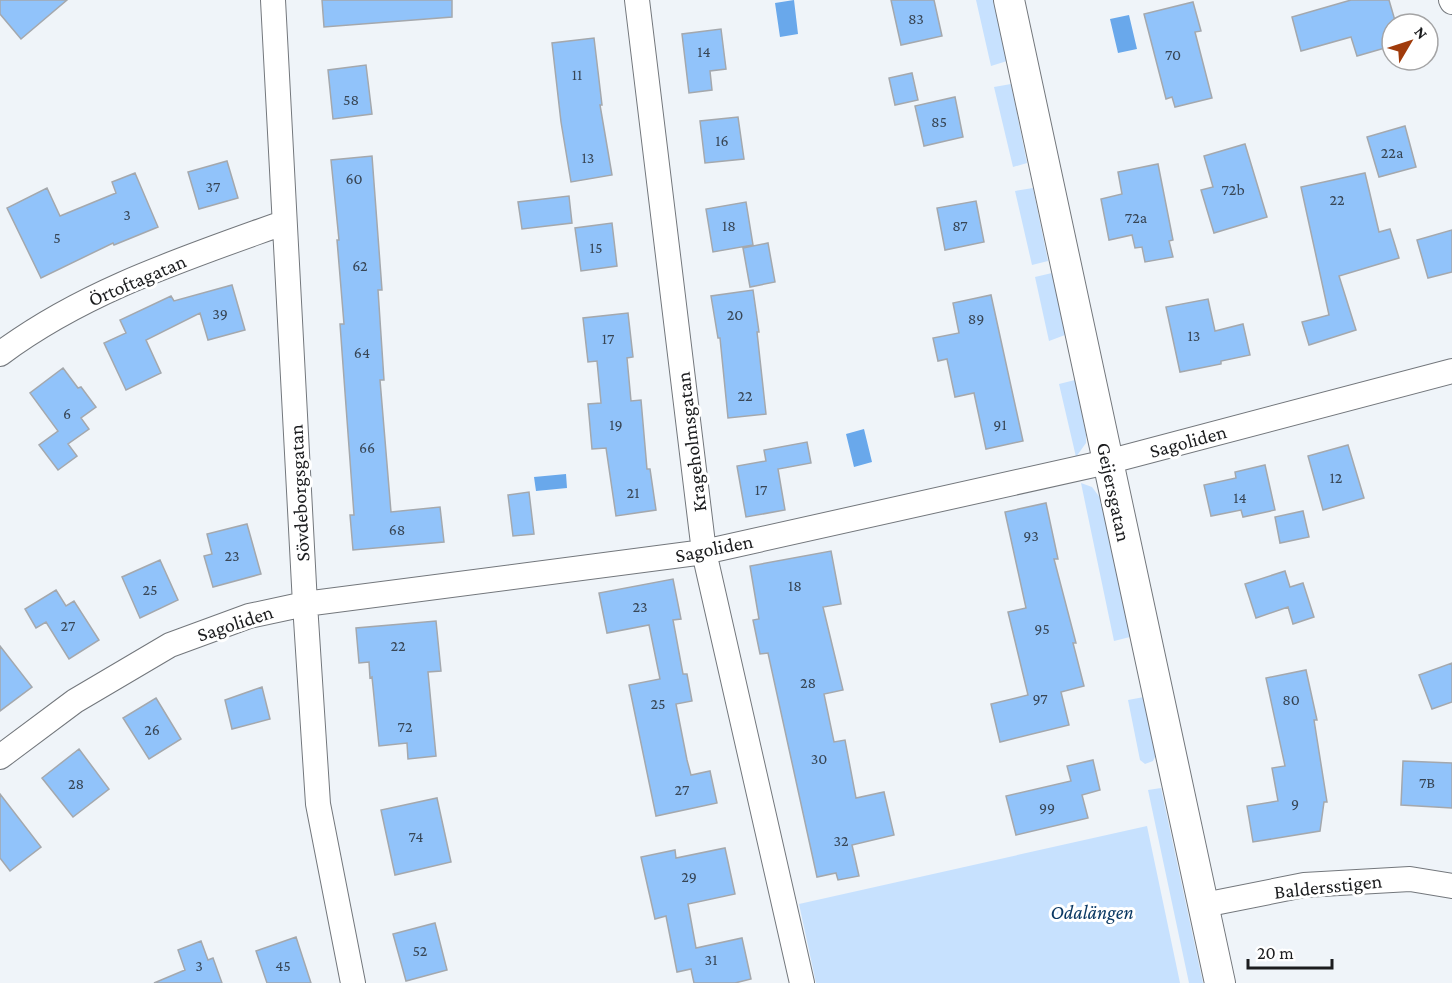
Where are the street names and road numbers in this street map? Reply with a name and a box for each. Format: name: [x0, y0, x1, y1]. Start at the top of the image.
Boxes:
street label: Örtoftagatan: [85, 249, 190, 311]
street label: Krageholmsgatan: [671, 370, 712, 513]
street label: Sagoliden: [1147, 420, 1229, 463]
street label: Sövdeborgsgatan: [284, 424, 315, 562]
street label: Geijersgatan: [1092, 441, 1135, 544]
street label: Sagoliden: [673, 530, 755, 567]
street label: Sagoliden: [194, 600, 276, 647]
street label: Baldersstigen: [1273, 869, 1383, 904]

